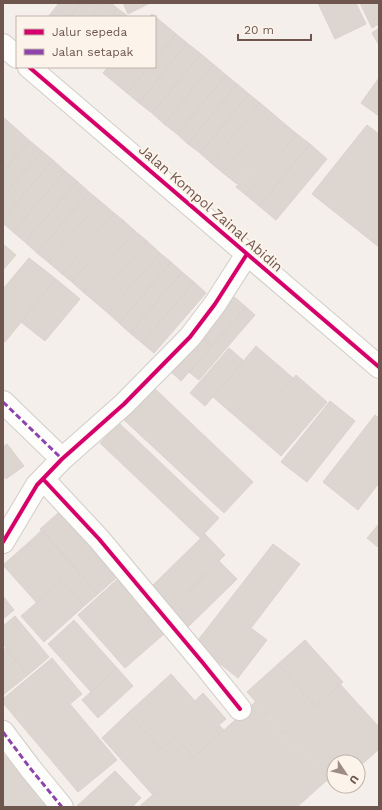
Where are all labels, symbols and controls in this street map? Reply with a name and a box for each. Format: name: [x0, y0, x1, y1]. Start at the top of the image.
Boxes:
legend: [16, 16, 156, 68]
scale bar: [238, 16, 311, 42]
text: 20 m: [244, 23, 274, 37]
text: Jalur sepeda: [52, 25, 127, 39]
text: Jalan setapak: [52, 45, 134, 59]
street label: Jalan Kompol Zainal Abidin: [136, 141, 286, 275]
north arrow: [326, 754, 366, 794]
text: U: [346, 773, 361, 787]

